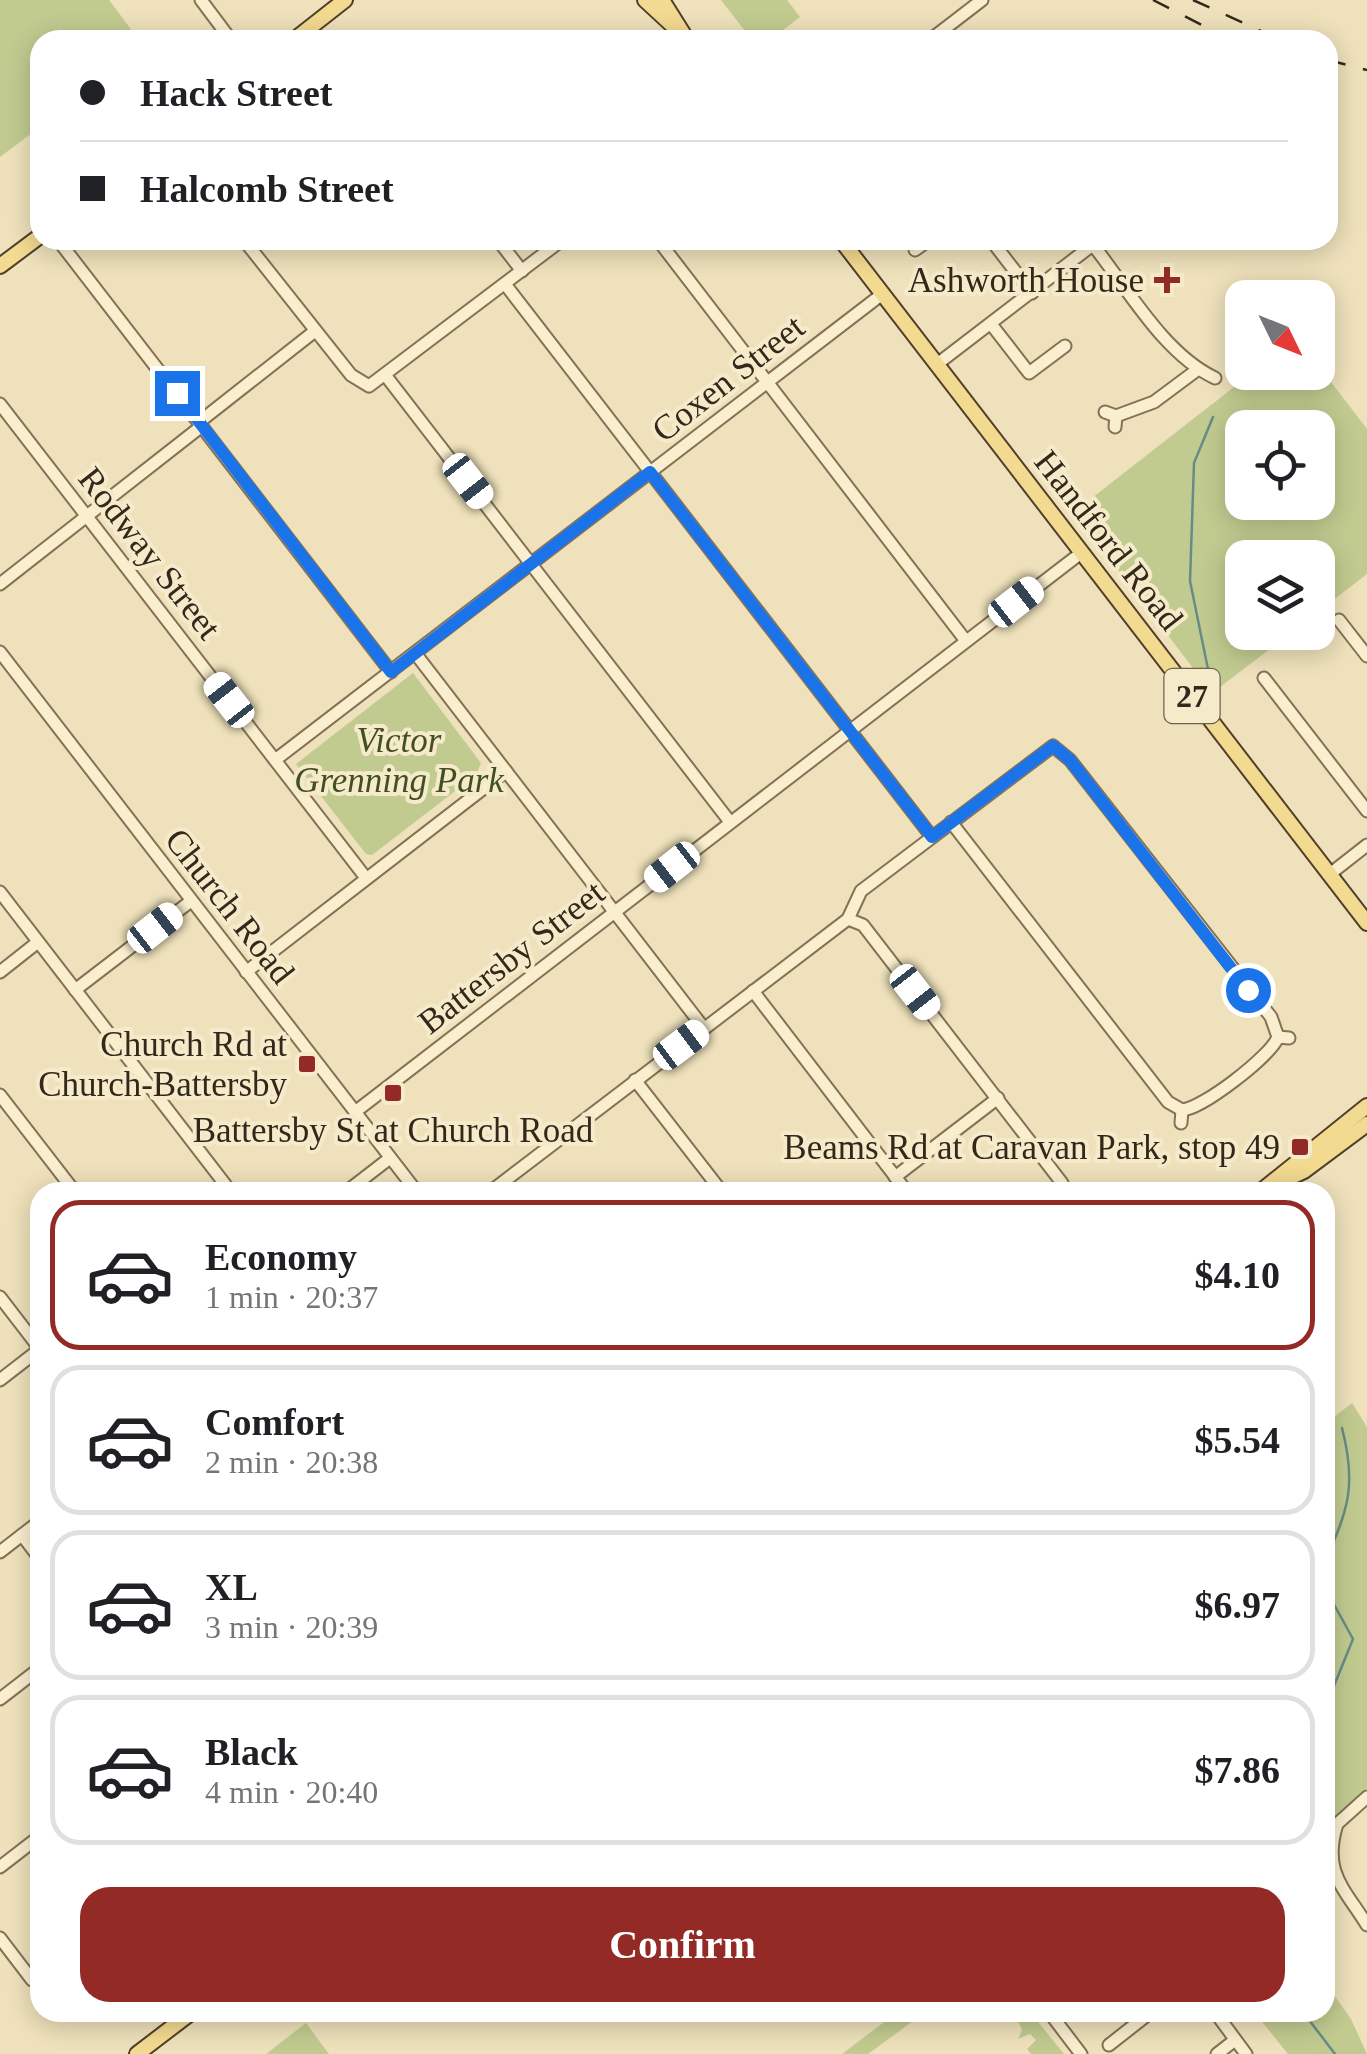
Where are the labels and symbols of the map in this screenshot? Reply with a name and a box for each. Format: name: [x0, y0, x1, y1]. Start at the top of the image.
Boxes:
place label: Ashworth House: [908, 261, 1144, 300]
marker: Ashworth House: [1154, 267, 1180, 293]
north arrow: [1225, 280, 1335, 390]
street label: Coxen Street: [645, 307, 812, 450]
route end: [155, 371, 200, 416]
street label: Handford Road: [1027, 443, 1191, 638]
car: [438, 448, 498, 514]
street label: Rodway Street: [71, 460, 229, 647]
car: [983, 572, 1049, 632]
car: [199, 667, 259, 733]
road number: 27: [1164, 669, 1220, 723]
park label: Victor Grenning Park: [294, 721, 505, 800]
street label: Church Road: [157, 821, 302, 992]
car: [639, 837, 705, 897]
street label: Battersby Street: [411, 873, 612, 1042]
car: [122, 898, 188, 958]
car: [885, 959, 945, 1025]
route start: [1226, 968, 1271, 1013]
car: [648, 1015, 714, 1075]
place label: Church Rd at Church-Battersby: [38, 1025, 288, 1104]
marker: Church Rd at Church-Battersby: [296, 1053, 318, 1075]
marker: Battersby St at Church Road: [382, 1082, 404, 1104]
place label: Battersby St at Church Road: [193, 1111, 594, 1150]
place label: Beams Rd at Caravan Park, stop 49: [783, 1128, 1280, 1167]
marker: Beams Rd at Caravan Park, stop 49: [1289, 1136, 1311, 1158]

